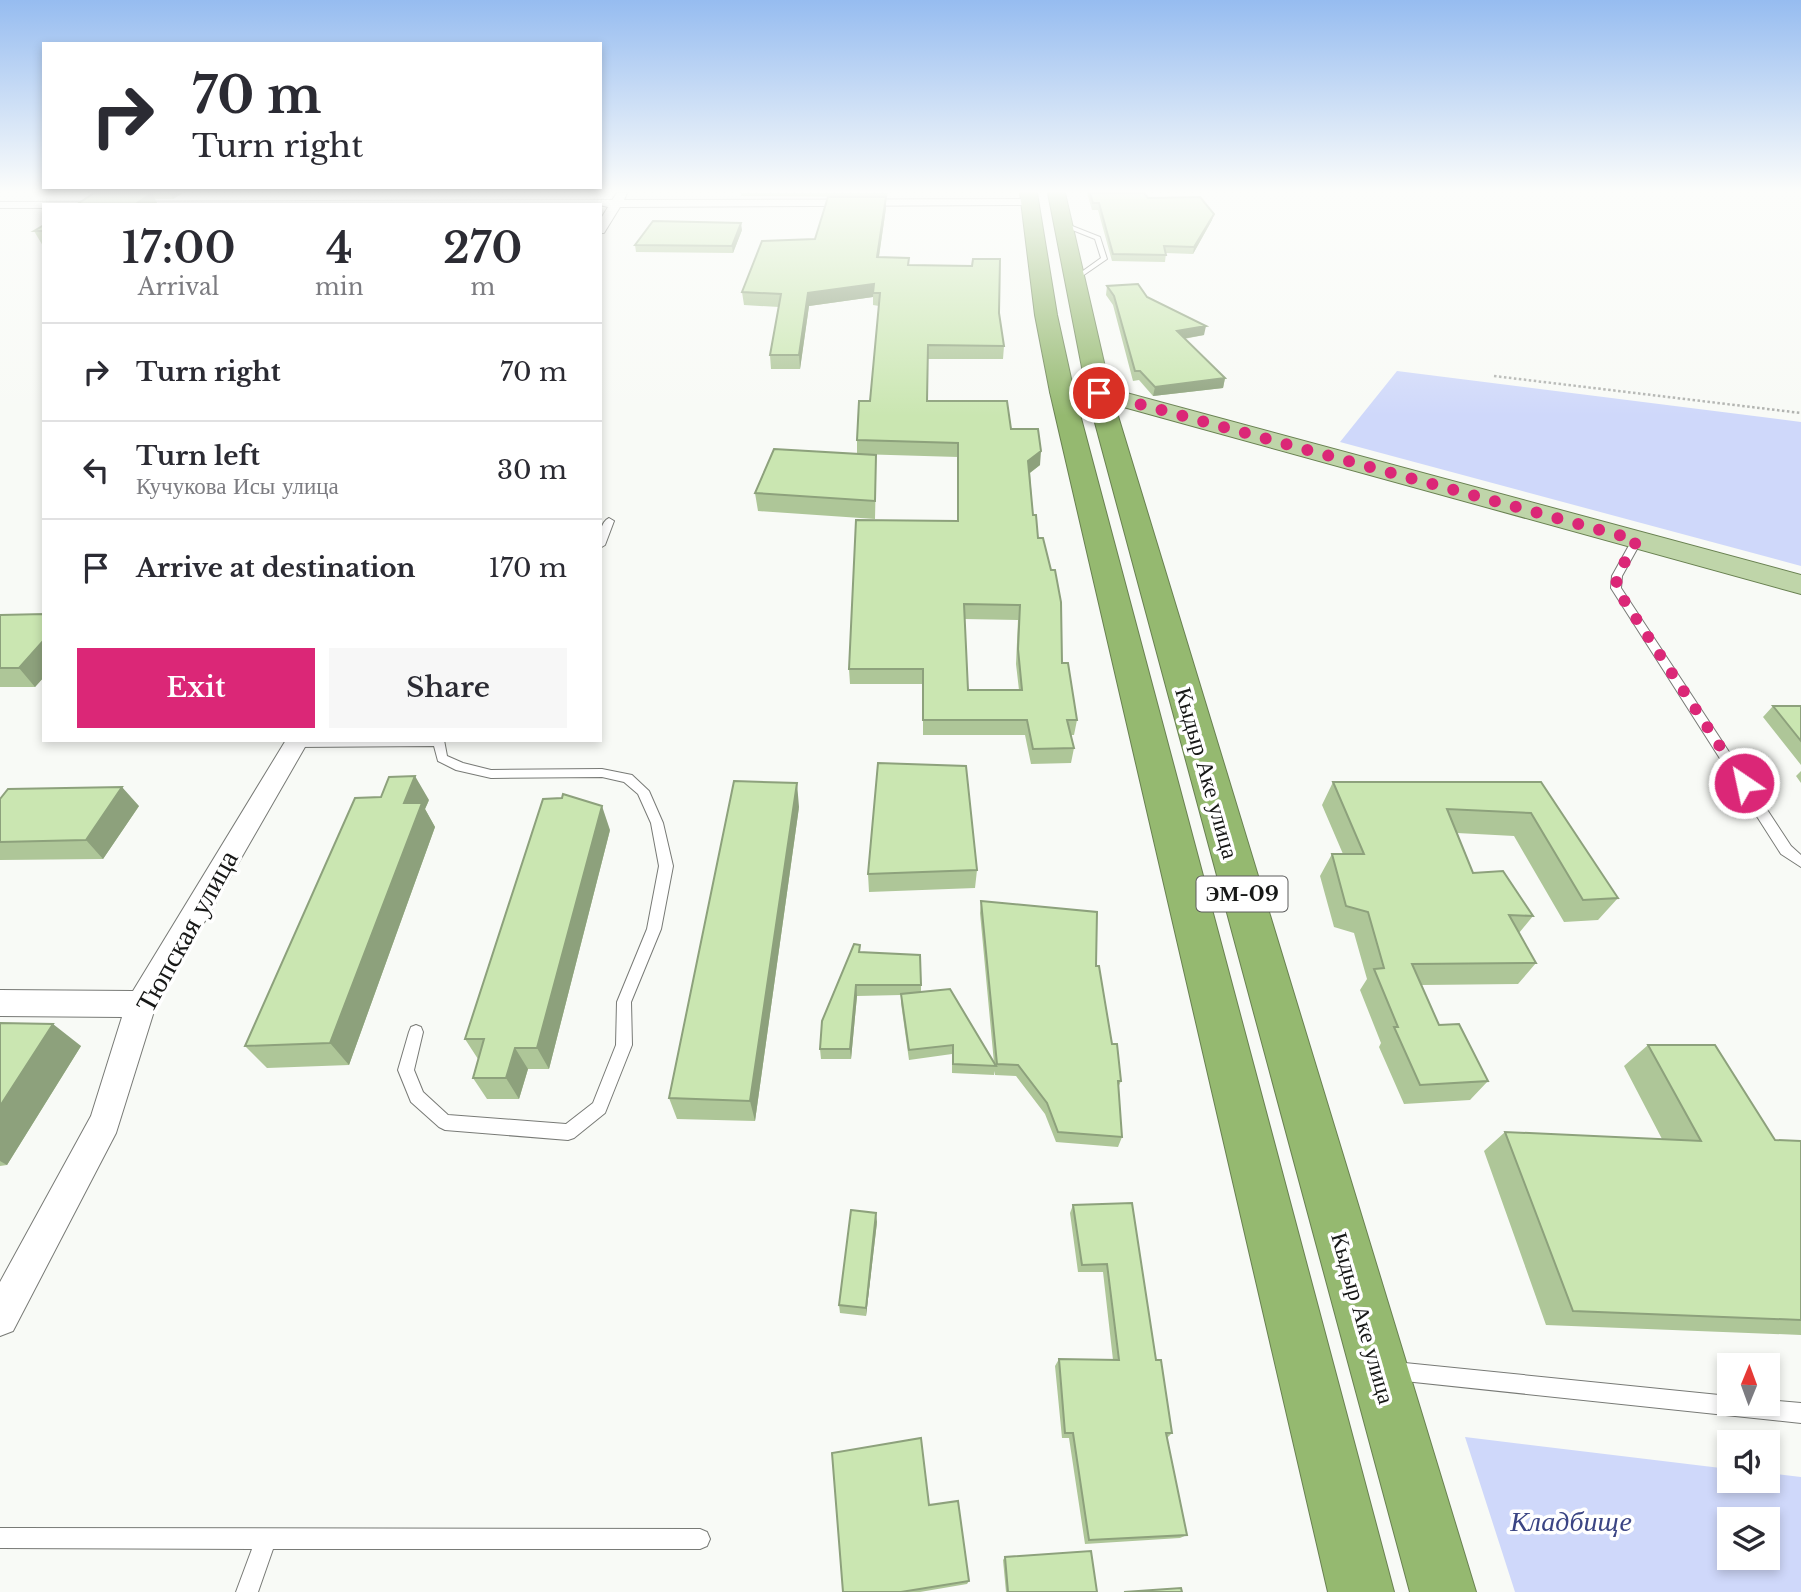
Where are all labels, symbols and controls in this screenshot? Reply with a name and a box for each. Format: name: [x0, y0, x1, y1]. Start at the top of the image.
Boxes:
text: 70 m: [192, 65, 322, 126]
icon: right: [77, 70, 168, 161]
text: Turn right: [192, 126, 363, 166]
text: 17:00: [121, 222, 236, 274]
text: 4: [326, 222, 353, 274]
text: 270: [443, 222, 523, 274]
text: Arrival: [138, 273, 219, 301]
text: min: [315, 273, 363, 301]
text: m: [470, 273, 495, 301]
icon: right: [77, 353, 115, 391]
text: Turn right: [136, 356, 281, 388]
text: 70 m: [500, 356, 567, 388]
pin: [1069, 363, 1129, 423]
icon: arrive: [1080, 374, 1118, 412]
text: Turn left: [136, 440, 260, 472]
icon: left: [77, 451, 115, 489]
text: 30 m: [497, 454, 567, 486]
text: Кучукова Исы улица: [136, 472, 339, 500]
icon: arrive: [77, 549, 115, 587]
text: Arrive at destination: [136, 552, 416, 584]
text: 170 m: [488, 552, 567, 584]
button: Exit: [77, 648, 315, 728]
button: Share: [329, 648, 567, 728]
street label: Кыдыр Аке улица: [1169, 684, 1245, 862]
position arrow: [1707, 746, 1781, 820]
street label: Тюпская улица: [128, 843, 246, 1018]
road number: ЭМ-09: [1196, 876, 1288, 912]
street label: Кыдыр Аке улица: [1325, 1229, 1401, 1407]
north arrow: [1717, 1353, 1780, 1416]
map controls: [1717, 1353, 1780, 1570]
button: sound: [1717, 1430, 1780, 1493]
park label: Кладбище: [1509, 1504, 1632, 1539]
button: layers: [1717, 1507, 1780, 1570]

